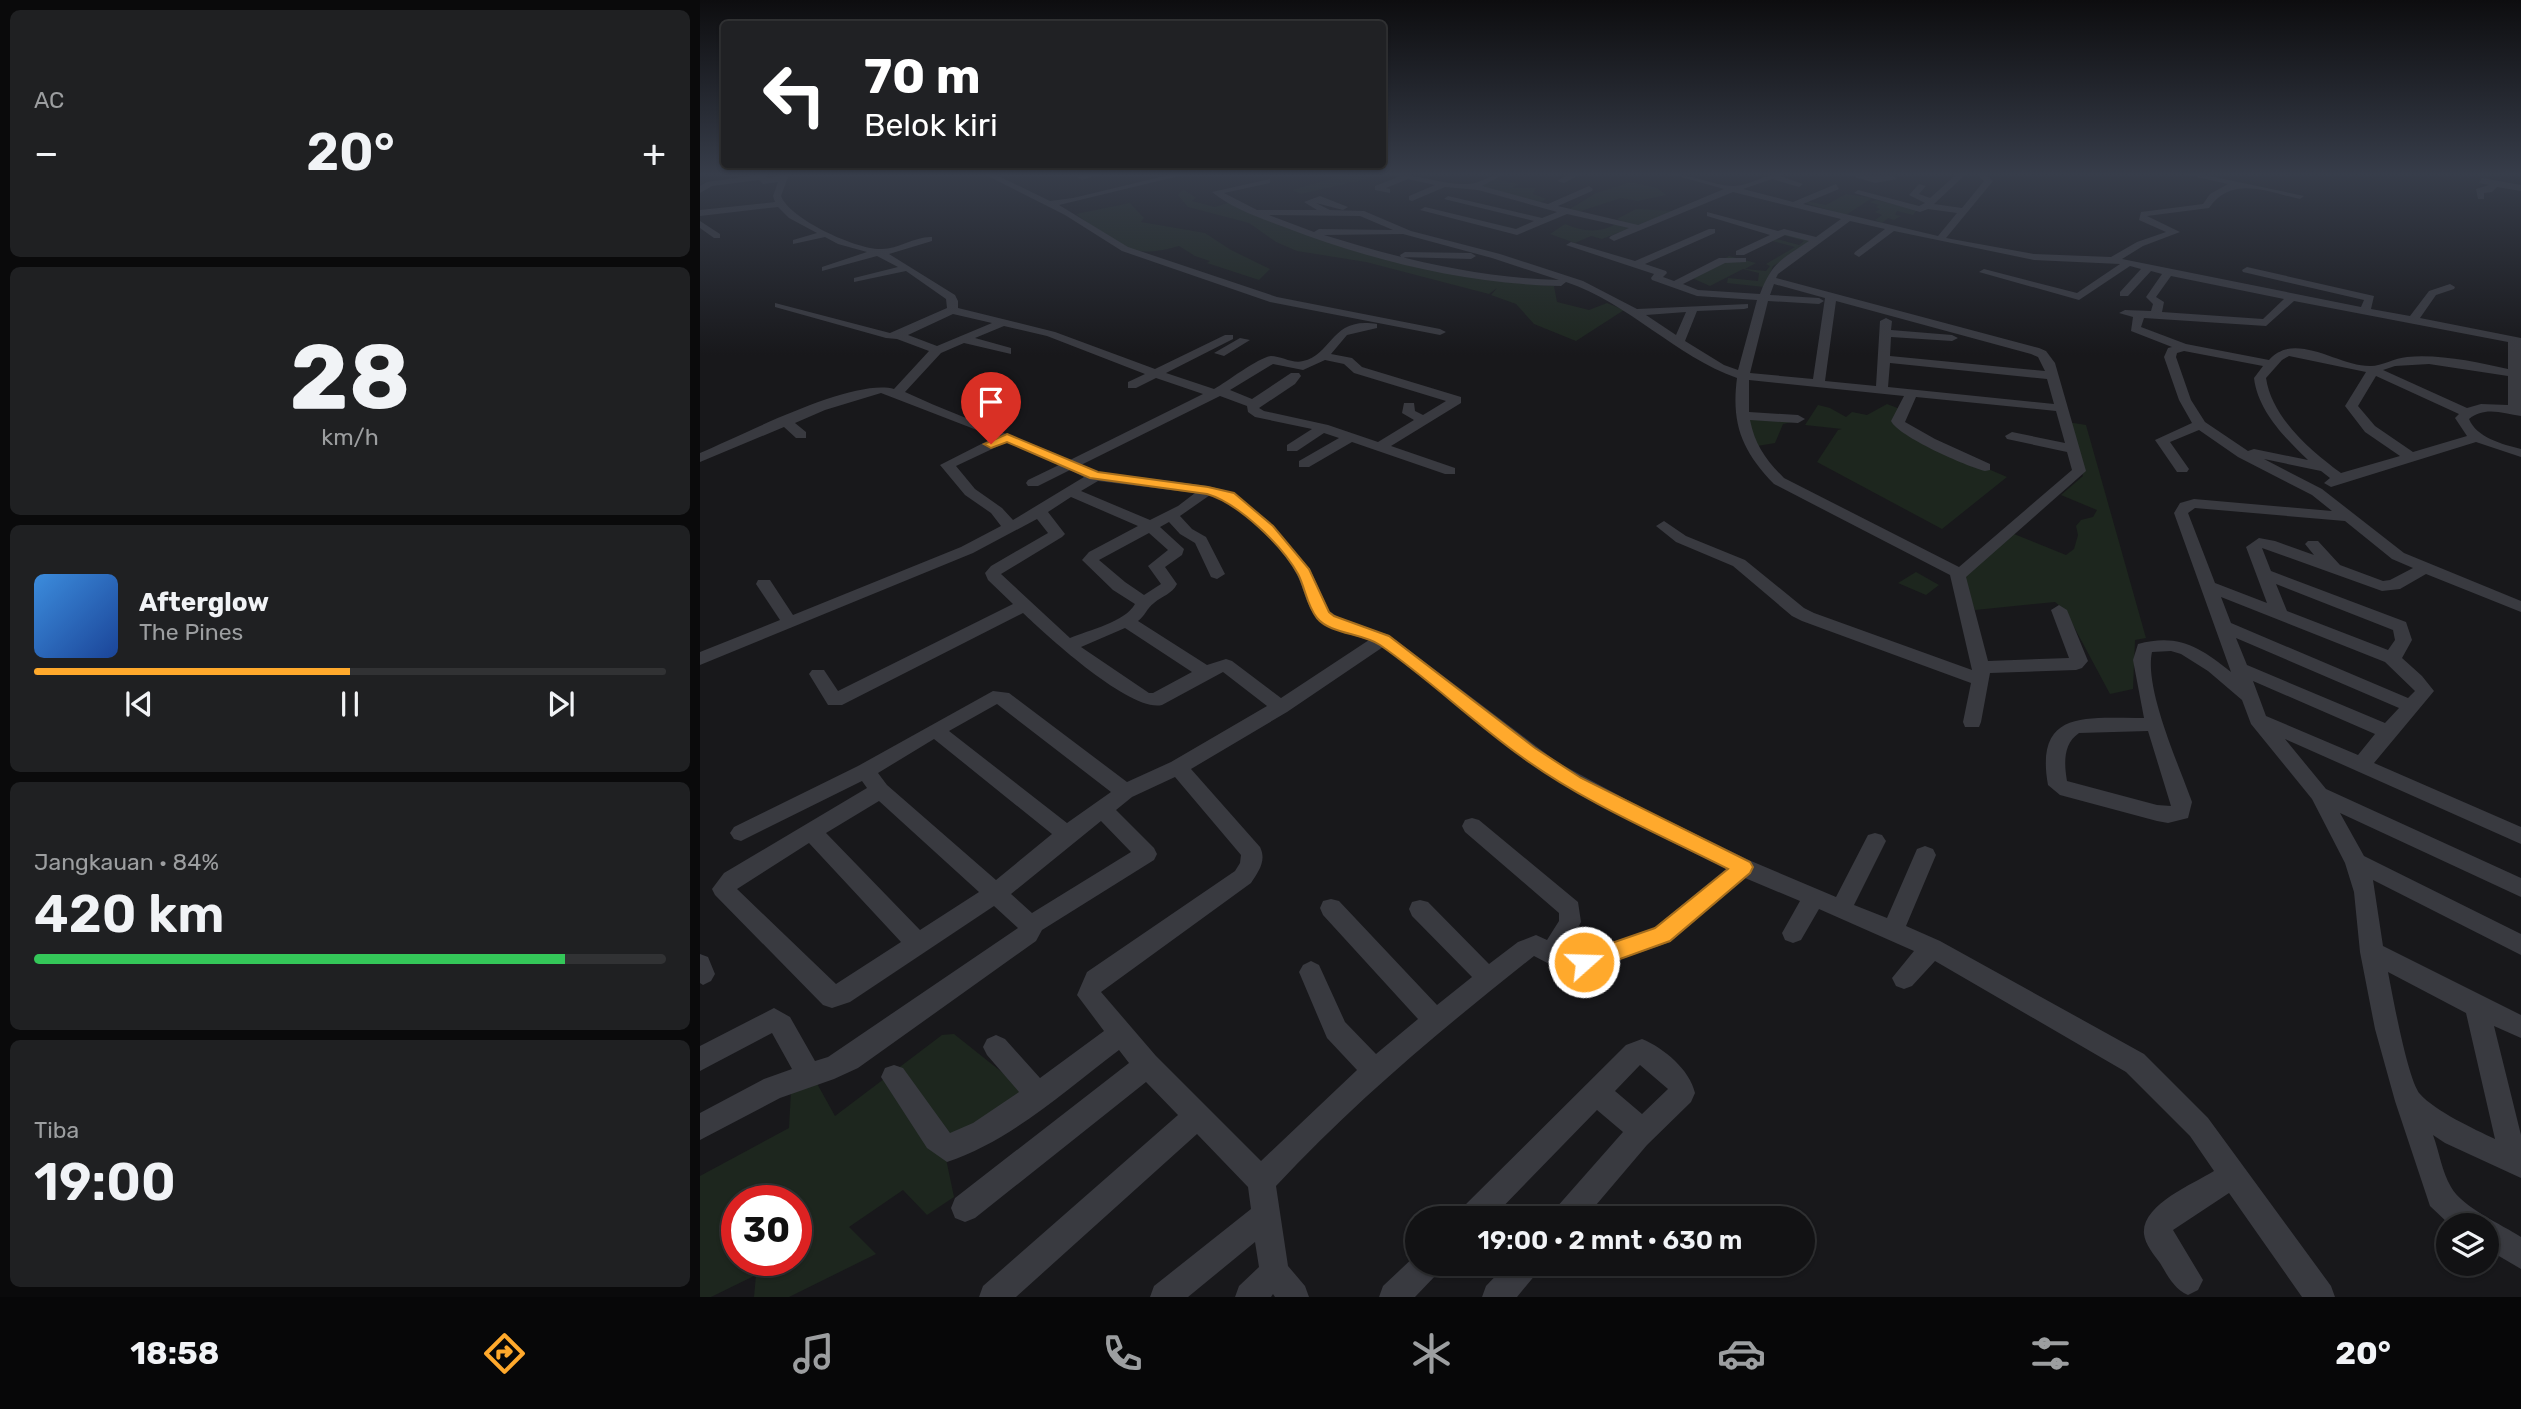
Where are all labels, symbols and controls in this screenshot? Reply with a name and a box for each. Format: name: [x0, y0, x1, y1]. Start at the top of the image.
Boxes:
text: 70 m: [864, 47, 981, 105]
icon: left: [749, 49, 840, 140]
text: AC: [34, 86, 64, 114]
text: Belok kiri: [864, 106, 998, 144]
text: 20°: [306, 121, 395, 183]
text: −: [34, 130, 59, 176]
text: +: [642, 130, 666, 176]
text: 28: [290, 323, 410, 431]
pin: [961, 372, 1021, 444]
icon: arrive: [972, 383, 1010, 421]
text: km/h: [321, 423, 379, 451]
text: Afterglow: [139, 587, 269, 618]
text: The Pines: [139, 618, 243, 646]
icon: previous: [120, 685, 158, 723]
icon: pause: [331, 685, 369, 723]
icon: next: [542, 685, 580, 723]
text: Jangkauan · 84%: [34, 848, 219, 876]
text: 420 km: [34, 883, 225, 945]
position arrow: [1547, 925, 1621, 999]
text: Tiba: [34, 1116, 79, 1144]
text: 19:00: [34, 1151, 176, 1213]
speed limit sign: 30: [721, 1185, 812, 1276]
map controls: [2436, 1213, 2499, 1276]
button: layers: [2436, 1213, 2499, 1276]
text: 19:00 · 2 mnt · 630 m: [1478, 1225, 1742, 1256]
icon: directions: [480, 1329, 529, 1378]
icon: music: [789, 1329, 838, 1378]
icon: phone: [1098, 1329, 1147, 1378]
icon: climate: [1407, 1329, 1456, 1378]
icon: car: [1717, 1329, 1766, 1378]
icon: filters: [2026, 1329, 2075, 1378]
text: 18:58: [130, 1334, 219, 1372]
text: 20°: [2335, 1334, 2391, 1372]

